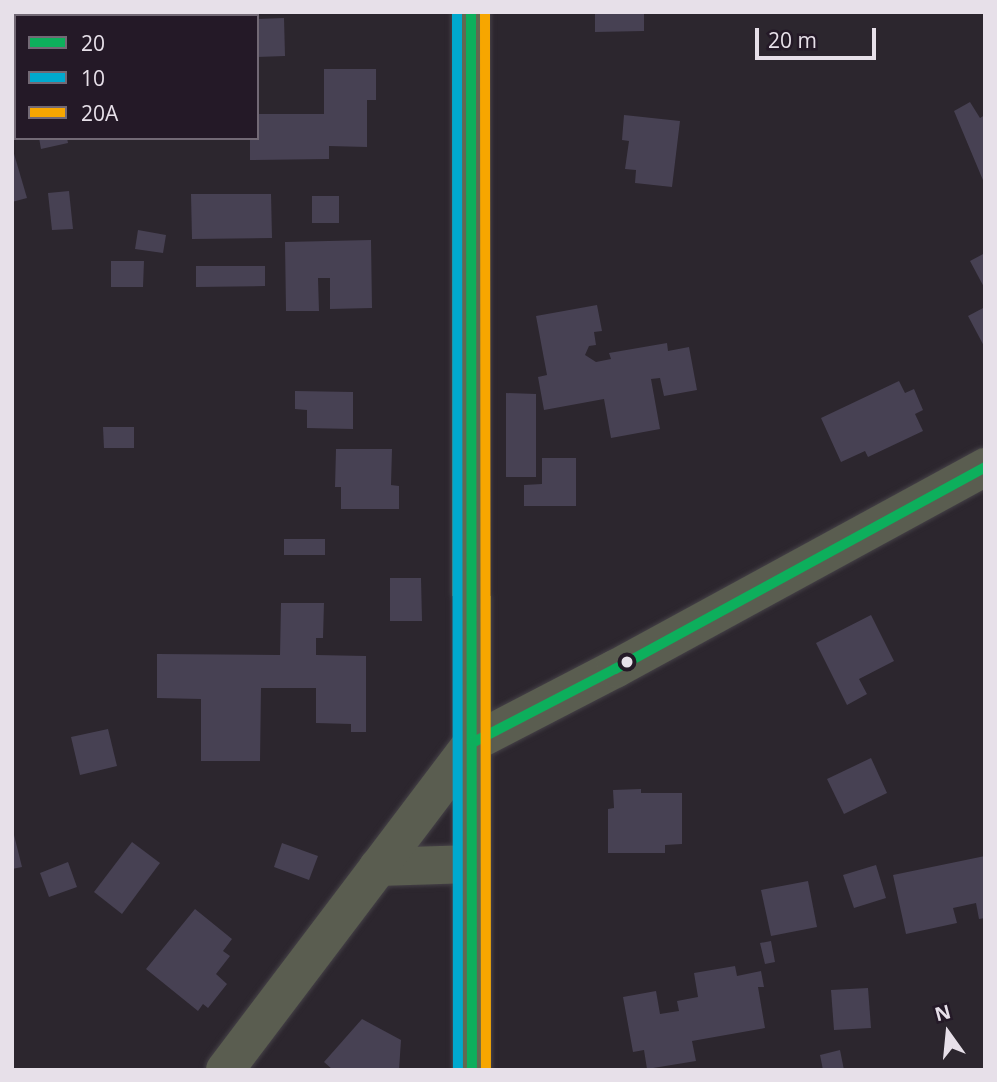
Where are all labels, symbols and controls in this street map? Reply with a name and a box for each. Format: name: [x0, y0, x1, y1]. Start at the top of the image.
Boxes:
legend: [14, 14, 259, 140]
scale bar: [759, 14, 880, 58]
text: 20 m: [768, 26, 817, 54]
text: 20: [81, 29, 105, 57]
text: 10: [81, 64, 105, 92]
text: 20A: [81, 99, 118, 127]
unlabelled marker: [620, 655, 634, 669]
north arrow: [913, 998, 983, 1068]
text: N: [932, 998, 953, 1027]

